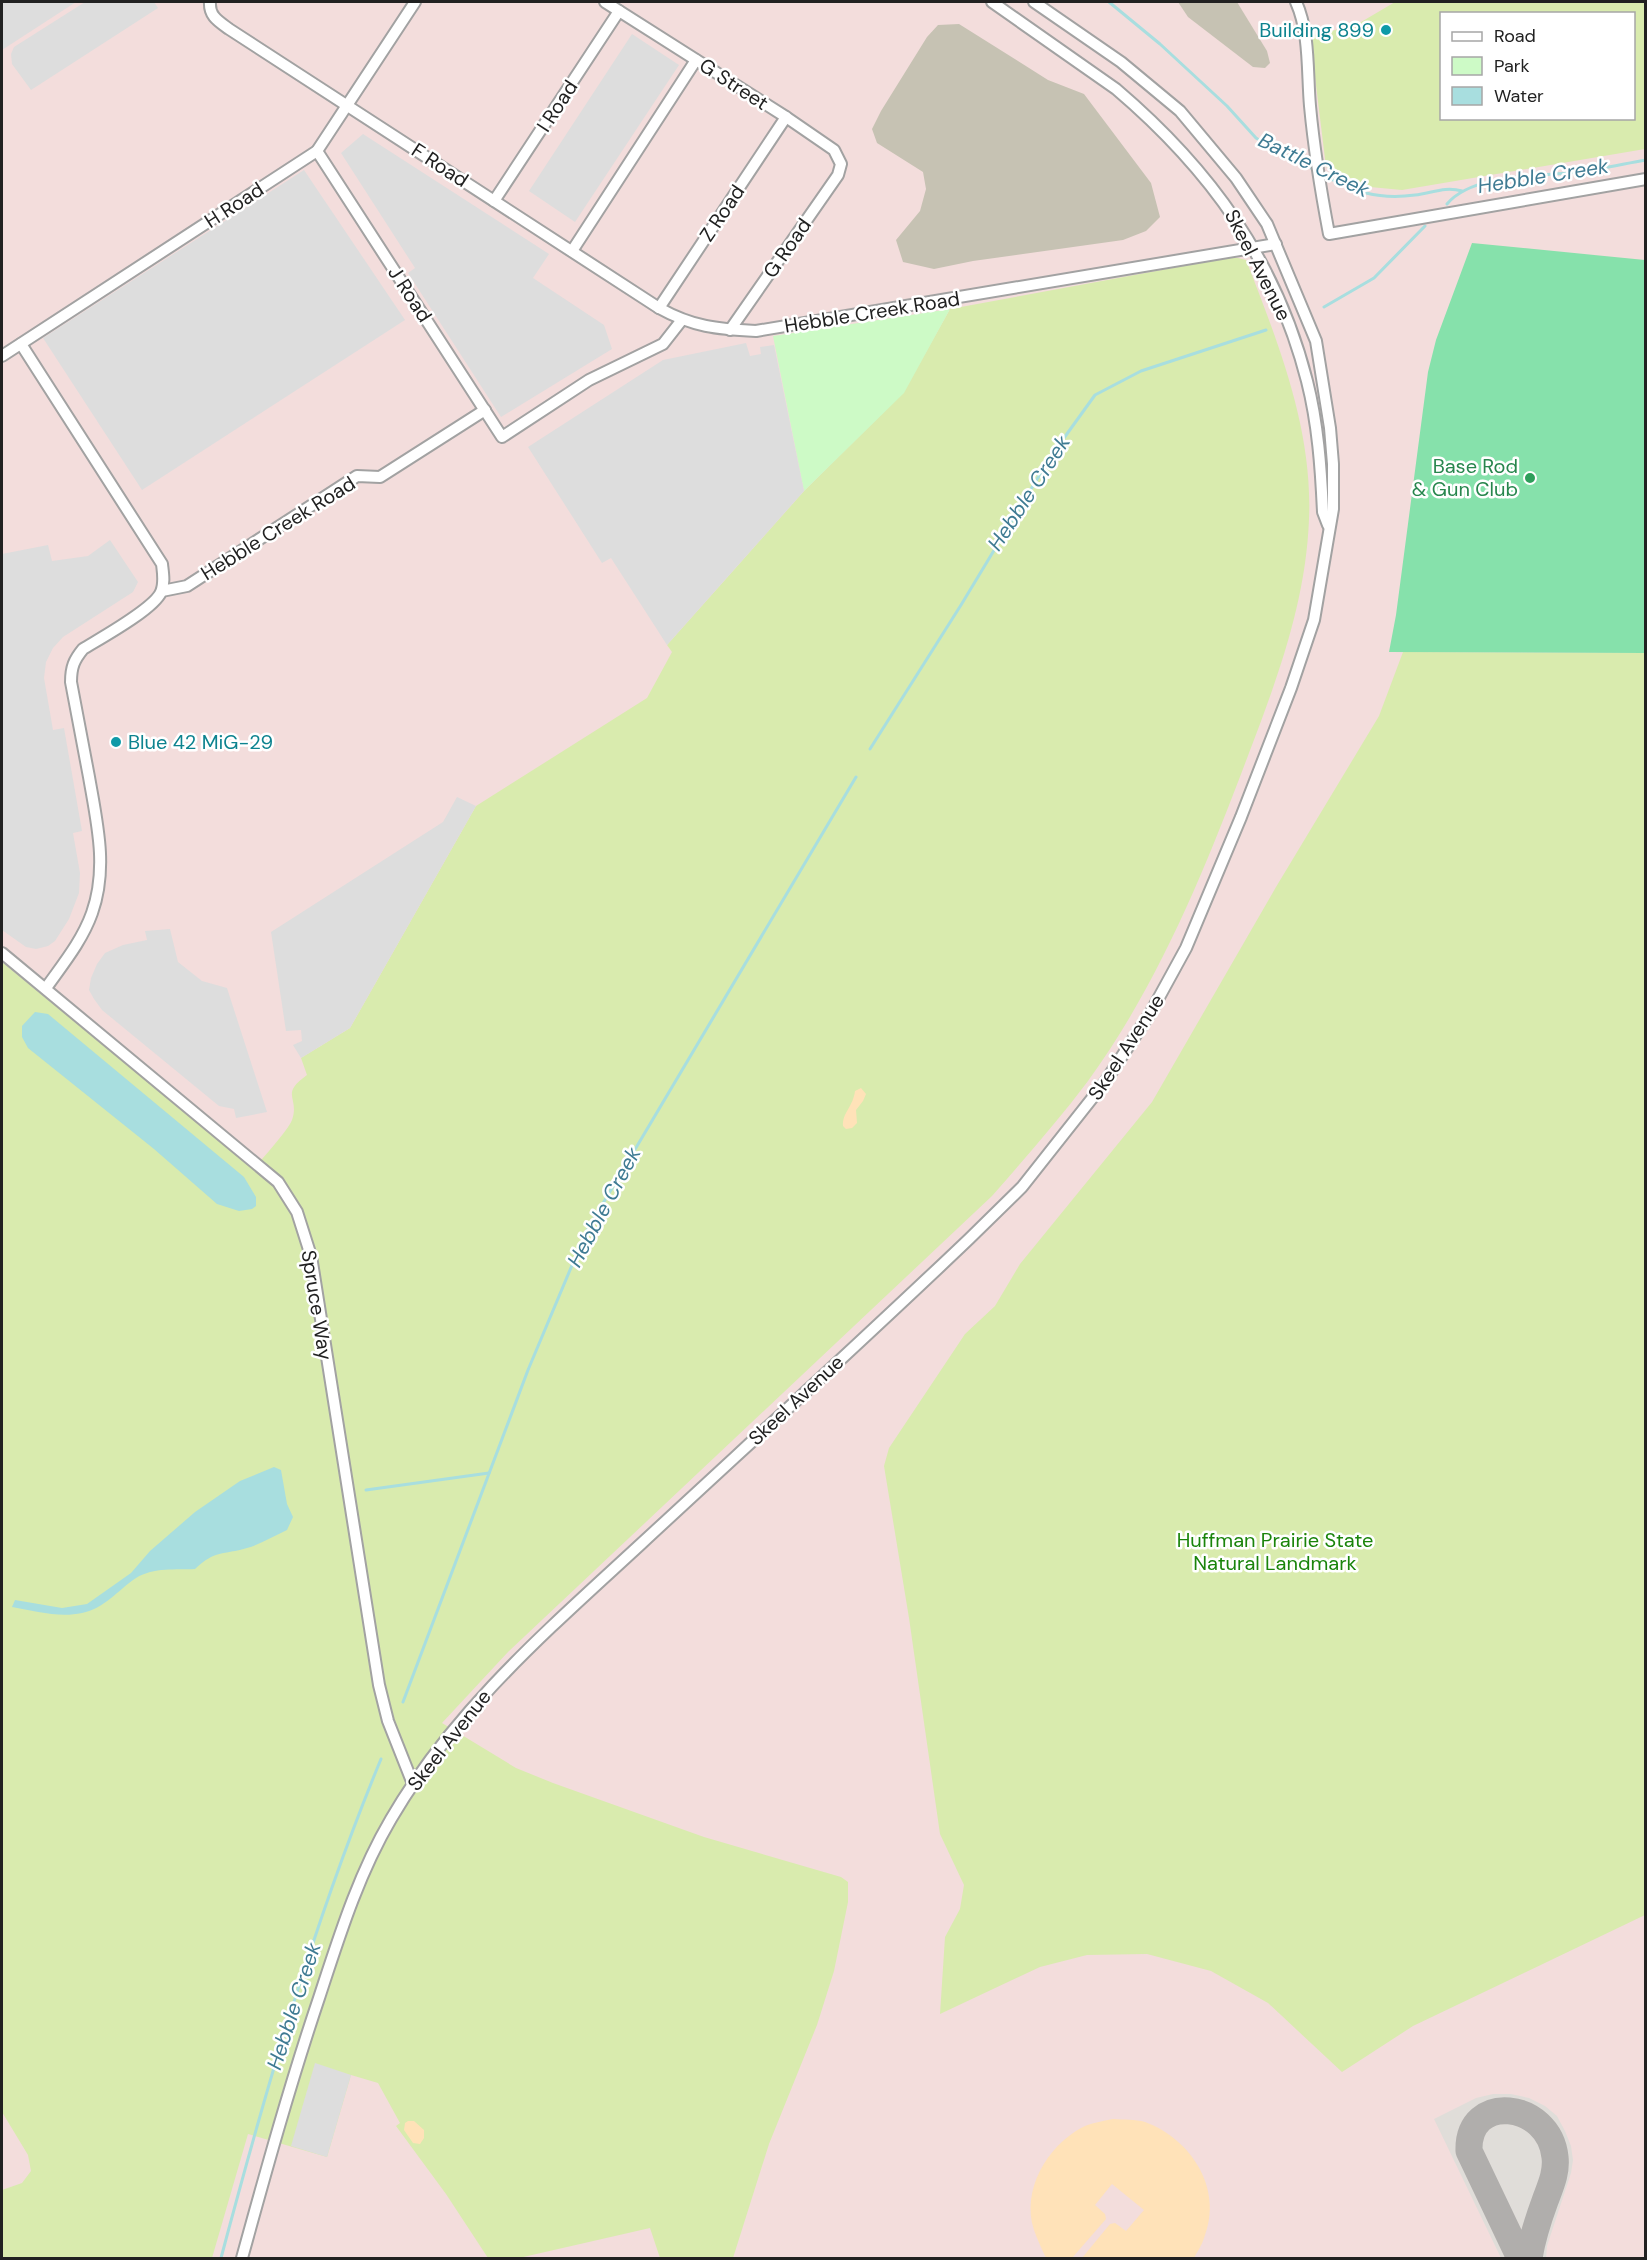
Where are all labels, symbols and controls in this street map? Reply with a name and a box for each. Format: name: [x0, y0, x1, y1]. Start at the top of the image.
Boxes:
legend: [1440, 12, 1635, 120]
place label: Building 899: [1259, 17, 1374, 43]
marker: Building 899: [1379, 23, 1393, 37]
text: Road: [1494, 24, 1536, 48]
street label: G Street: [695, 52, 774, 116]
text: Park: [1494, 54, 1530, 78]
street label: I Road: [531, 75, 583, 137]
text: Water: [1494, 84, 1544, 108]
water label: Battle Creek: [1254, 126, 1374, 204]
street label: F Road: [407, 137, 473, 193]
water label: Hebble Creek: [1475, 152, 1611, 200]
street label: H Road: [199, 176, 269, 234]
street label: Z Road: [694, 180, 750, 246]
street label: Skeel Avenue: [1219, 205, 1297, 325]
street label: G Road: [757, 213, 817, 283]
street label: J Road: [382, 261, 438, 327]
street label: Hebble Creek Road: [782, 285, 962, 339]
water label: Hebble Creek: [981, 430, 1077, 556]
place label: Base Rod & Gun Club: [1412, 453, 1518, 502]
street label: Hebble Creek Road: [196, 470, 360, 586]
marker: Base Rod & Gun Club: [1523, 471, 1537, 485]
place label: Blue 42 MiG-29: [128, 729, 273, 755]
marker: Blue 42 MiG-29: [109, 735, 123, 749]
street label: Skeel Avenue: [1082, 989, 1170, 1105]
water label: Hebble Creek: [561, 1142, 648, 1272]
street label: Spruce Way: [295, 1248, 339, 1362]
street label: Skeel Avenue: [743, 1349, 849, 1451]
park label: Huffman Prairie State Natural Landmark: [1177, 1527, 1373, 1576]
street label: Skeel Avenue: [401, 1684, 497, 1796]
water label: Hebble Creek: [260, 1939, 328, 2073]

